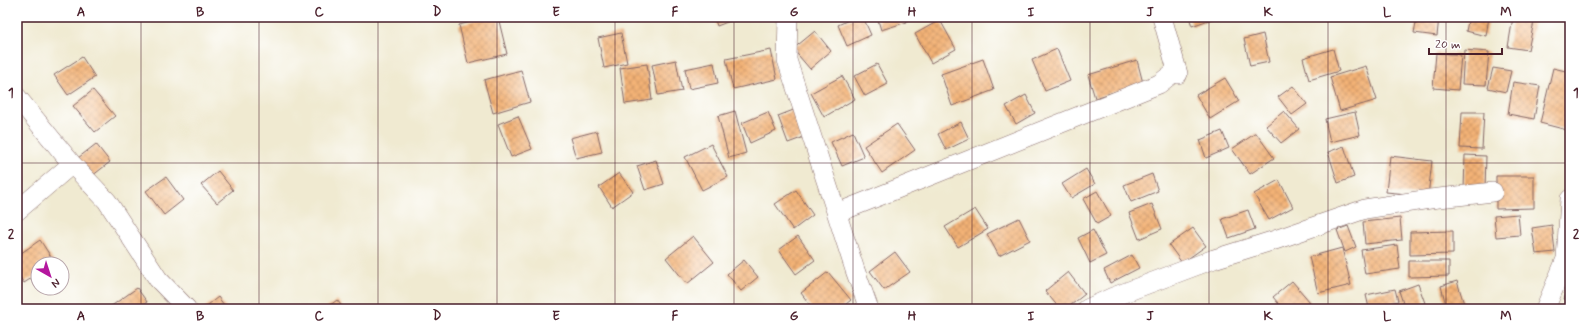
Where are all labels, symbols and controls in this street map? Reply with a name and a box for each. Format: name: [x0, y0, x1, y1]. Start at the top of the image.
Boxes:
text: A: [77, 4, 85, 21]
text: B: [196, 4, 205, 21]
text: C: [314, 4, 324, 21]
text: D: [433, 4, 442, 21]
text: E: [552, 4, 560, 21]
text: F: [672, 4, 679, 21]
text: G: [790, 4, 799, 21]
text: H: [908, 4, 917, 21]
text: I: [1028, 4, 1035, 21]
text: J: [1146, 4, 1154, 21]
text: K: [1263, 4, 1273, 21]
text: L: [1383, 4, 1392, 21]
text: M: [1500, 4, 1512, 21]
scale bar: [1429, 30, 1502, 56]
text: 20 m: [1435, 37, 1461, 53]
text: 1: [8, 85, 14, 102]
text: 1: [1573, 85, 1579, 102]
text: 2: [8, 226, 15, 243]
text: 2: [1573, 226, 1580, 243]
north arrow: [30, 256, 70, 296]
text: N: [48, 275, 63, 291]
text: A: [77, 308, 85, 325]
text: B: [196, 308, 205, 325]
text: C: [314, 308, 324, 325]
text: D: [433, 308, 442, 325]
text: E: [552, 308, 560, 325]
text: F: [672, 308, 679, 325]
text: G: [790, 308, 799, 325]
text: H: [908, 308, 917, 325]
text: I: [1028, 308, 1035, 325]
text: J: [1146, 308, 1154, 325]
text: K: [1263, 308, 1273, 325]
text: L: [1383, 308, 1392, 325]
text: M: [1500, 308, 1512, 325]

